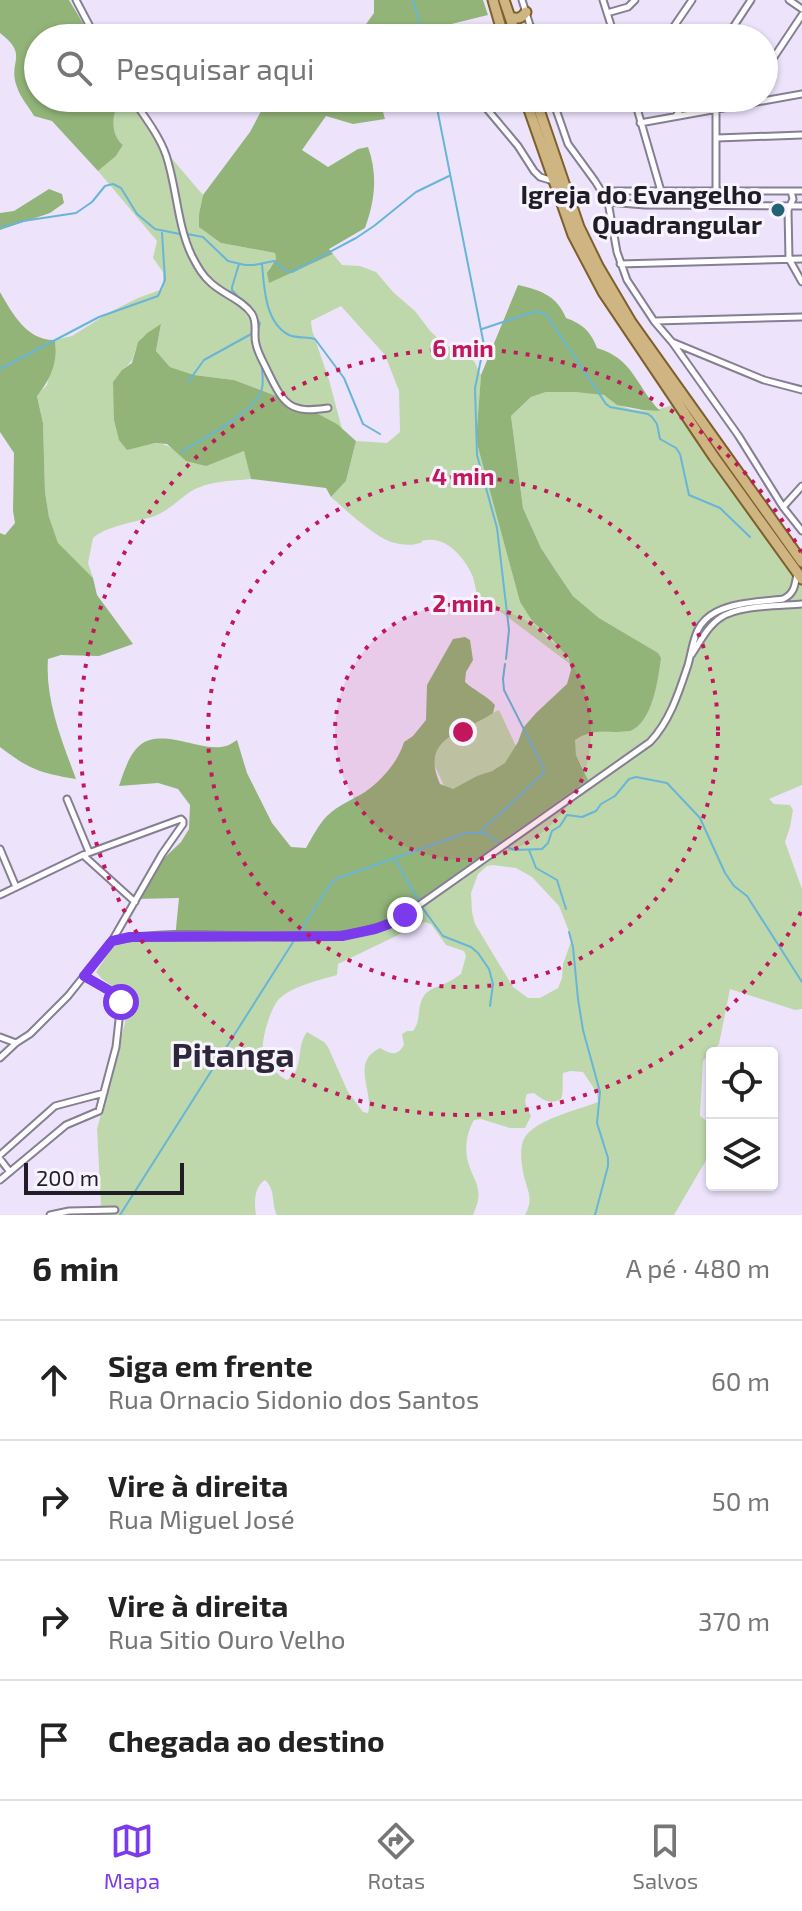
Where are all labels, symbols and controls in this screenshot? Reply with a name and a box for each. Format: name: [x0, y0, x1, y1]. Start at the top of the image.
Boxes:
search box: [24, 24, 778, 112]
icon: search: [52, 46, 96, 90]
text: Pesquisar aqui: [116, 50, 314, 86]
place label: Igreja do Evangelho Quadrangular: [521, 178, 762, 240]
marker: Igreja do Evangelho Quadrangular: [769, 201, 787, 219]
text: 6 min: [432, 333, 494, 362]
text: 4 min: [432, 461, 494, 490]
text: 2 min: [432, 588, 494, 617]
centre of rings: [449, 718, 477, 746]
route end: [387, 897, 423, 933]
route start: [103, 984, 139, 1020]
district label: Pitanga: [171, 1033, 295, 1074]
map controls: [706, 1047, 778, 1191]
button: locate: [706, 1047, 778, 1119]
button: layers: [706, 1119, 778, 1191]
scale bar: [24, 1159, 184, 1195]
text: 200 m: [36, 1164, 99, 1190]
text: 6 min: [32, 1247, 119, 1288]
text: A pé · 480 m: [626, 1252, 770, 1283]
text: Siga em frente: [108, 1347, 313, 1383]
icon: ahead: [32, 1358, 76, 1402]
text: 60 m: [711, 1365, 770, 1396]
text: Rua Ornacio Sidonio dos Santos: [108, 1383, 479, 1414]
text: Vire à direita: [108, 1467, 288, 1503]
icon: right: [32, 1478, 76, 1522]
text: 50 m: [712, 1485, 770, 1516]
text: Rua Miguel José: [108, 1503, 295, 1534]
text: Vire à direita: [108, 1587, 288, 1623]
icon: right: [32, 1598, 76, 1642]
text: 370 m: [698, 1605, 770, 1636]
text: Rua Sitio Ouro Velho: [108, 1623, 346, 1654]
icon: arrive: [32, 1718, 76, 1762]
text: Chegada ao destino: [108, 1722, 385, 1758]
tab: Mapa: [104, 1819, 160, 1893]
tab: Rotas: [367, 1819, 425, 1893]
tab: Salvos: [633, 1819, 698, 1893]

